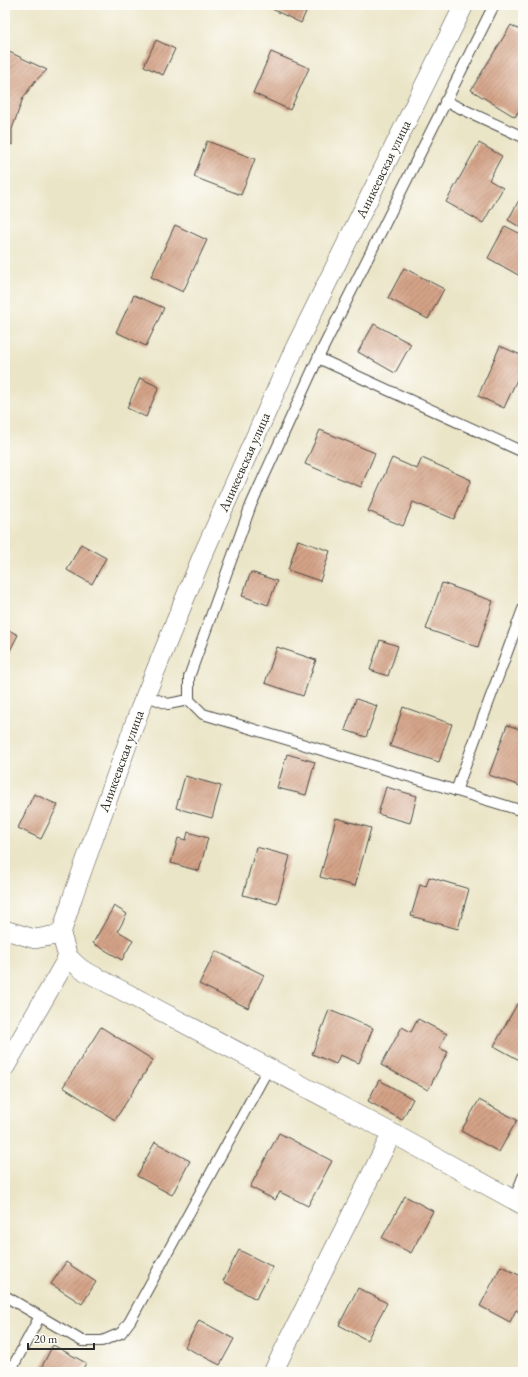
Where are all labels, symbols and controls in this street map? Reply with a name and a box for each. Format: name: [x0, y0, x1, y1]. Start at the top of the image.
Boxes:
street label: Аникеевская улица: [351, 117, 415, 222]
street label: Аникеевская улица: [214, 409, 274, 515]
street label: Аникеевская улица: [94, 707, 148, 815]
scale bar: [28, 1325, 94, 1351]
text: 20 m: [34, 1331, 58, 1347]

